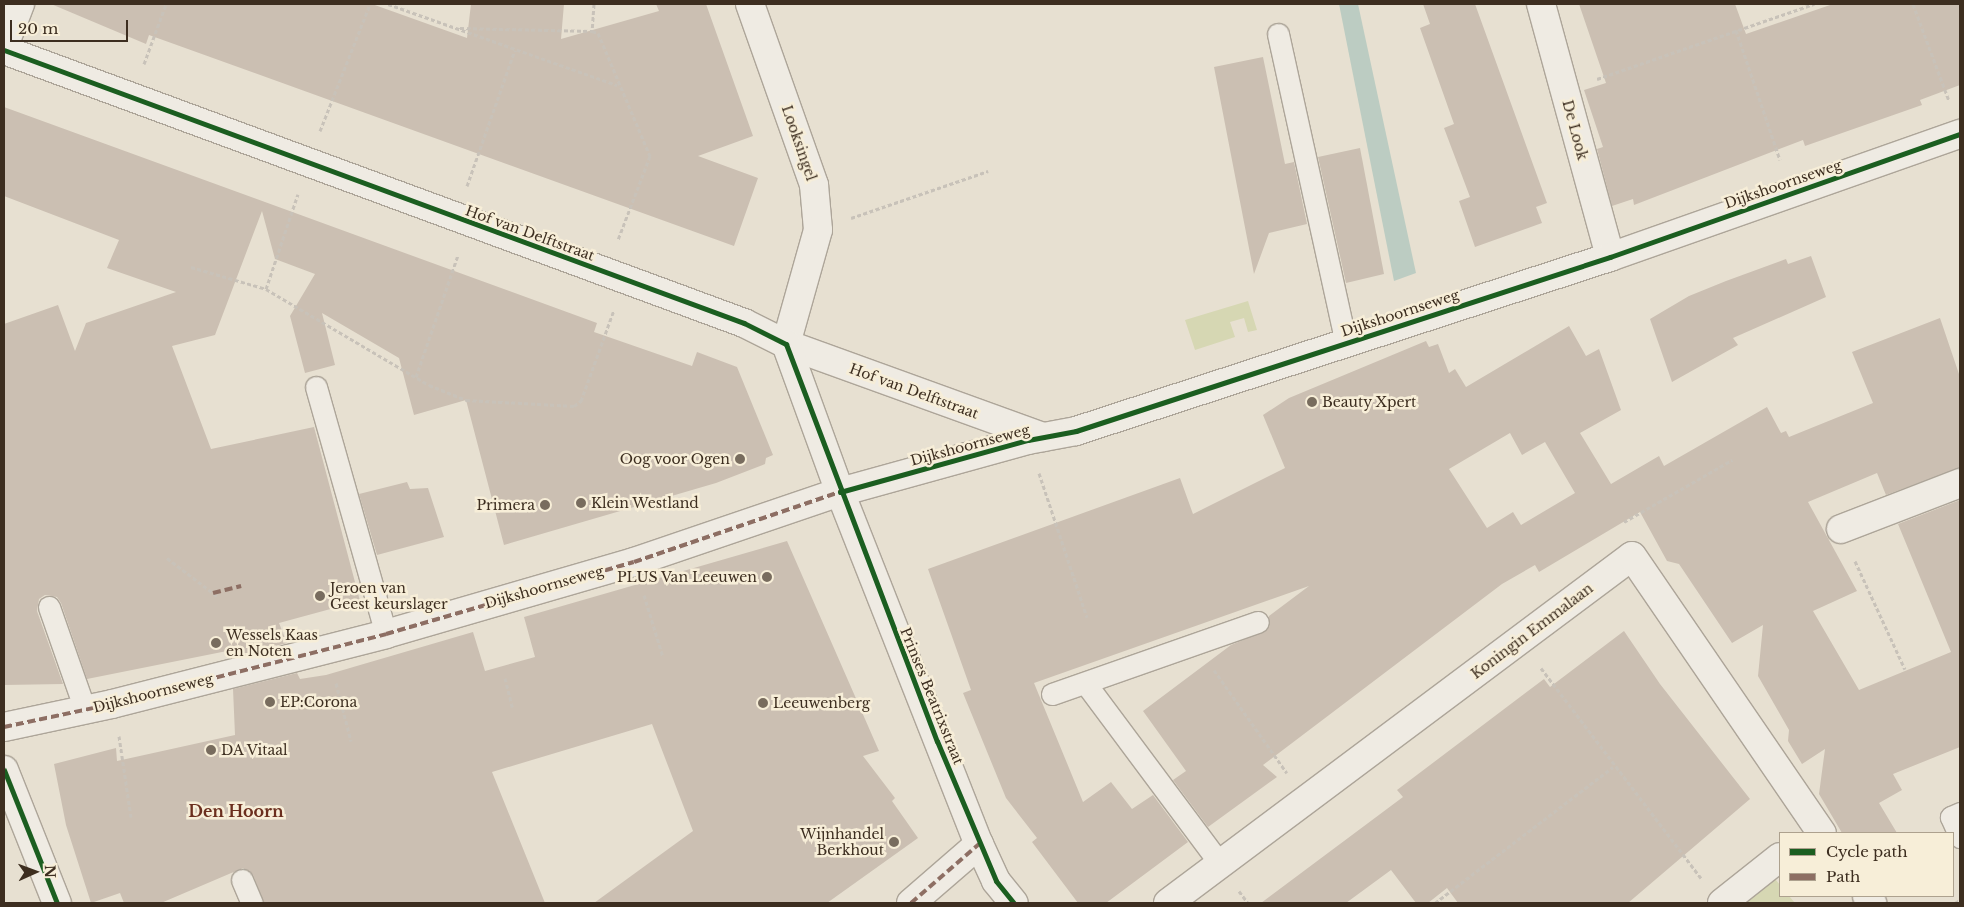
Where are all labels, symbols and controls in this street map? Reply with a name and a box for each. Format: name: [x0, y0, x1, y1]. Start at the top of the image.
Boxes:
scale bar: [12, 10, 130, 42]
text: 20 m: [18, 19, 58, 38]
street label: De Look: [1559, 98, 1591, 162]
street label: Looksingel: [778, 103, 820, 183]
street label: Dijkshoornseweg: [1722, 156, 1844, 212]
street label: Hof van Delftstraat: [463, 202, 597, 264]
street label: Dijkshoornseweg: [1339, 286, 1461, 340]
street label: Hof van Delftstraat: [847, 360, 981, 422]
place label: Beauty Xpert: [1322, 394, 1417, 410]
marker: Beauty Xpert: [1306, 396, 1318, 408]
street label: Dijkshoornseweg: [908, 421, 1032, 469]
place label: Oog voor Ogen: [619, 451, 730, 467]
marker: Oog voor Ogen: [734, 453, 746, 465]
place label: Klein Westland: [591, 495, 699, 511]
place label: Primera: [476, 497, 535, 513]
marker: Klein Westland: [575, 497, 587, 509]
marker: Primera: [539, 499, 551, 511]
street label: Dijkshoornseweg: [483, 562, 605, 612]
place label: PLUS Van Leeuwen: [616, 569, 757, 585]
marker: PLUS Van Leeuwen: [761, 571, 773, 583]
place label: Jeroen van Geest keurslager: [330, 580, 448, 612]
street label: Koningin Emmalaan: [1468, 580, 1596, 682]
marker: Jeroen van Geest keurslager: [314, 590, 326, 602]
street label: Prinses Beatrixstraat: [897, 625, 967, 767]
place label: Wessels Kaas en Noten: [226, 627, 318, 660]
marker: Wessels Kaas en Noten: [210, 637, 222, 649]
street label: Dijkshoornseweg: [91, 670, 215, 716]
place label: EP:Corona: [280, 694, 357, 710]
place label: Leeuwenberg: [773, 695, 870, 711]
marker: EP:Corona: [264, 696, 276, 708]
marker: Leeuwenberg: [757, 697, 769, 709]
place label: DA Vitaal: [221, 742, 289, 758]
marker: DA Vitaal: [205, 744, 217, 756]
district label: Den Hoorn: [188, 801, 284, 821]
place label: Wijnhandel Berkhout: [800, 826, 884, 859]
legend: [1779, 832, 1954, 897]
marker: Wijnhandel Berkhout: [888, 836, 900, 848]
text: Cycle path: [1826, 842, 1908, 861]
north arrow: [10, 847, 60, 897]
text: N: [41, 865, 59, 878]
text: Path: [1826, 867, 1860, 886]

